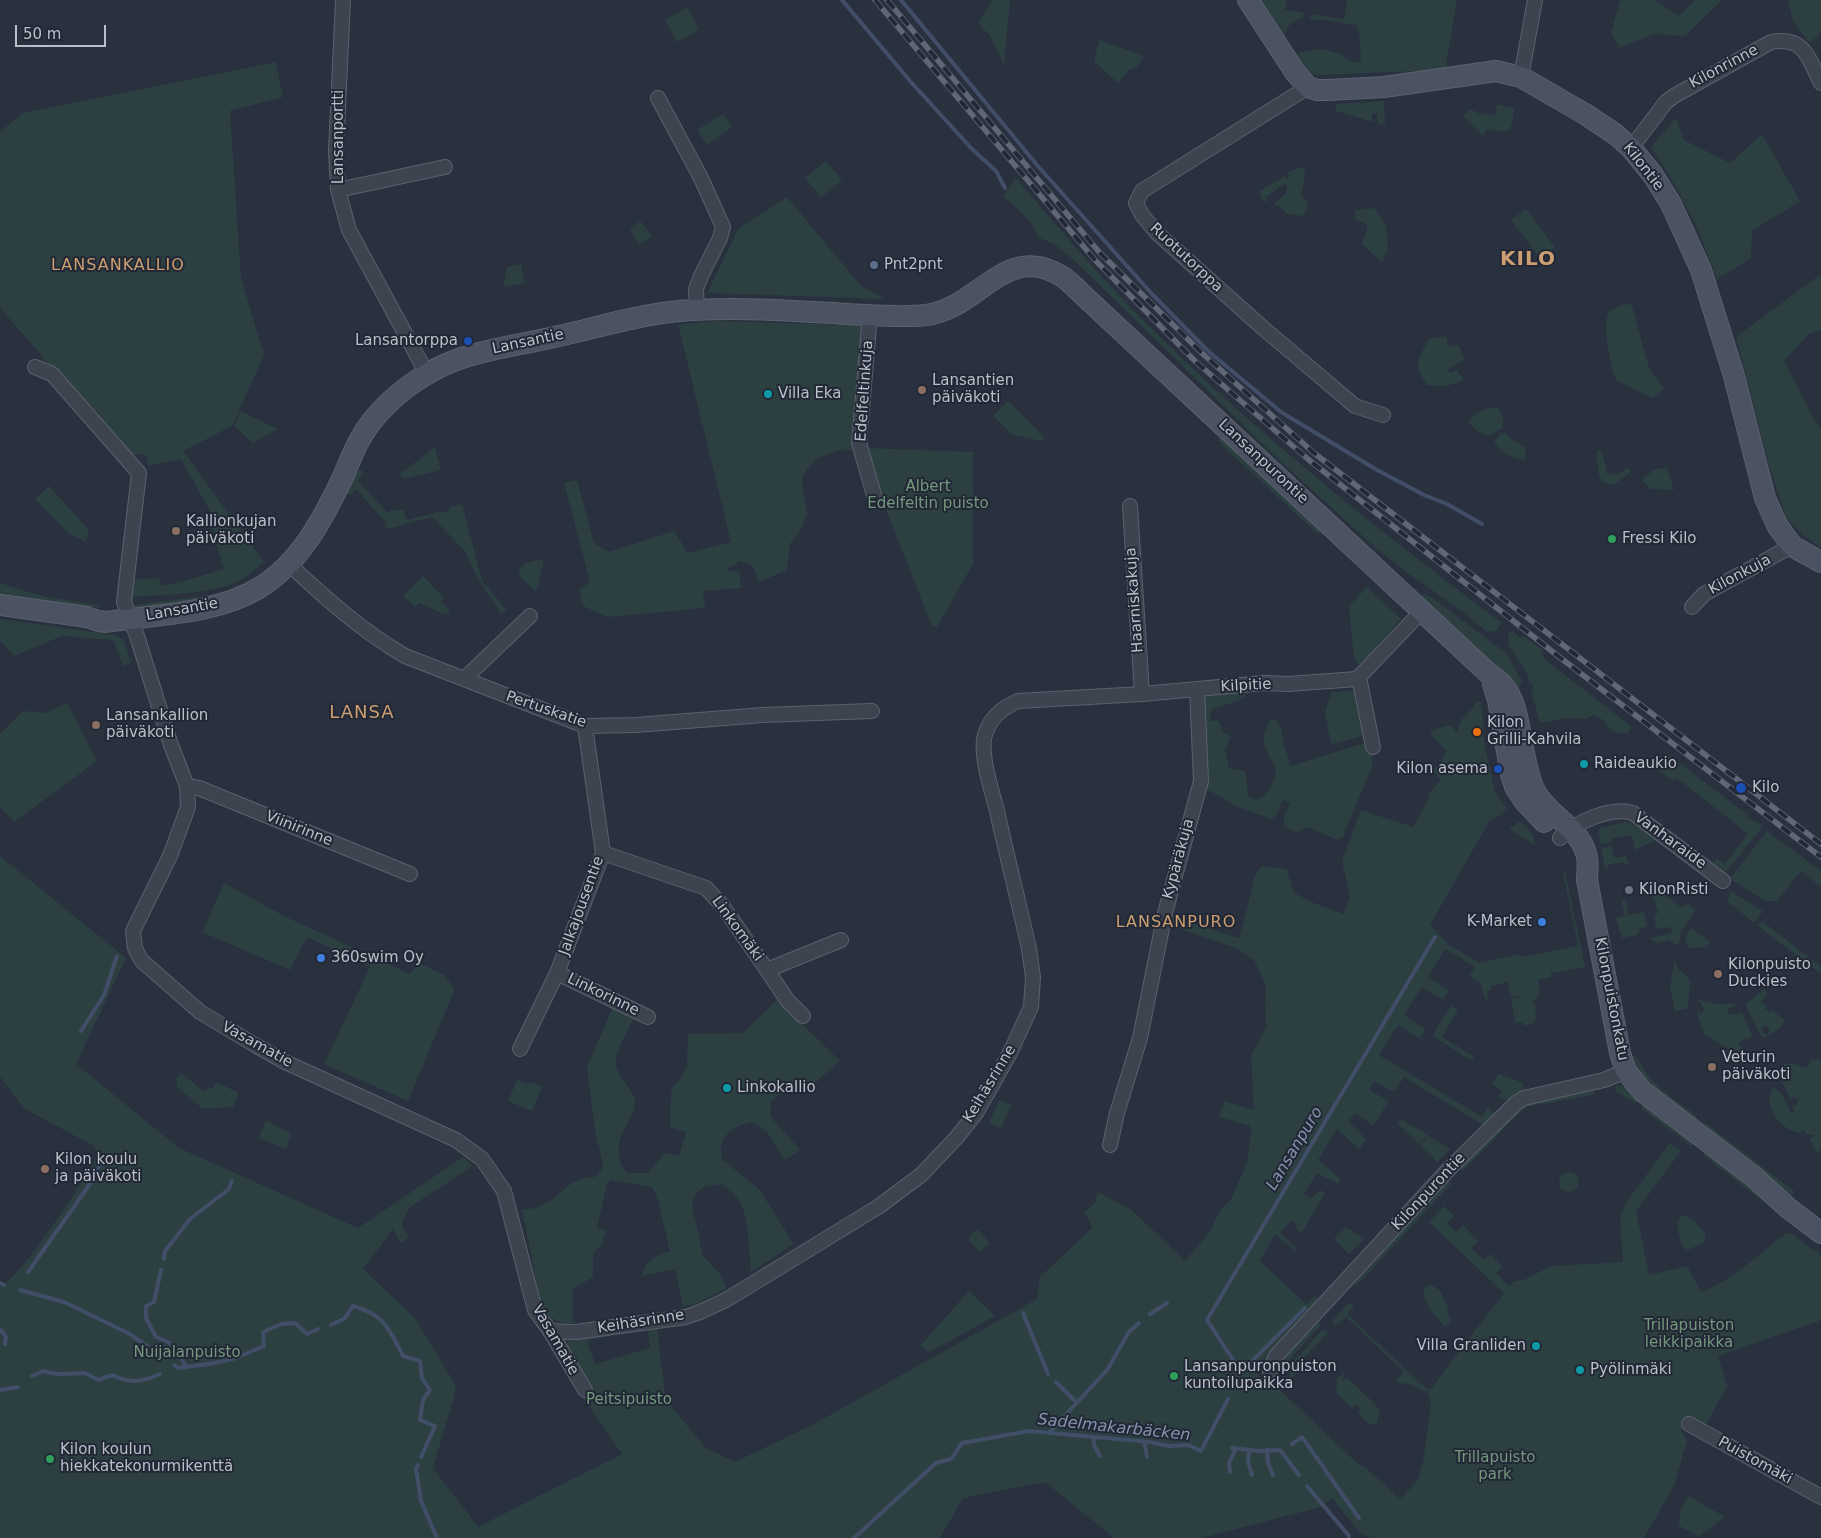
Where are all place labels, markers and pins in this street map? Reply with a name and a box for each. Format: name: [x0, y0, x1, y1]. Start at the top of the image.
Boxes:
place label: Pnt2pnt: [884, 256, 943, 274]
marker: Pnt2pnt: [868, 259, 880, 271]
place label: Lansantorppa: [355, 332, 458, 350]
marker: Lansantorppa: [462, 335, 474, 347]
place label: Lansantien päiväkoti: [932, 372, 1014, 407]
marker: Lansantien päiväkoti: [916, 384, 928, 396]
place label: Villa Eka: [778, 385, 841, 403]
marker: Villa Eka: [762, 388, 774, 400]
place label: Kallionkujan päiväkoti: [186, 513, 277, 548]
marker: Kallionkujan päiväkoti: [170, 525, 182, 537]
place label: Fressi Kilo: [1622, 530, 1697, 548]
marker: Fressi Kilo: [1606, 533, 1618, 545]
place label: Lansankallion päiväkoti: [106, 707, 208, 742]
place label: Kilon Grilli-Kahvila: [1487, 714, 1582, 749]
marker: Lansankallion päiväkoti: [90, 719, 102, 731]
marker: Kilon Grilli-Kahvila: [1471, 726, 1483, 738]
place label: Raideaukio: [1594, 755, 1677, 773]
marker: Raideaukio: [1578, 758, 1590, 770]
place label: Kilon asema: [1396, 760, 1488, 778]
marker: Kilon asema: [1492, 763, 1504, 775]
place label: Kilo: [1752, 779, 1779, 797]
marker: Kilo: [1734, 781, 1748, 795]
place label: KilonRisti: [1639, 881, 1708, 899]
marker: KilonRisti: [1623, 884, 1635, 896]
place label: K-Market: [1467, 913, 1532, 931]
marker: K-Market: [1536, 916, 1548, 928]
place label: 360swim Oy: [331, 949, 424, 967]
marker: 360swim Oy: [315, 952, 327, 964]
place label: Kilonpuisto Duckies: [1728, 956, 1811, 991]
marker: Kilonpuisto Duckies: [1712, 968, 1724, 980]
place label: Veturin päiväkoti: [1722, 1049, 1790, 1084]
marker: Veturin päiväkoti: [1706, 1061, 1718, 1073]
place label: Linkokallio: [737, 1079, 816, 1097]
marker: Linkokallio: [721, 1082, 733, 1094]
place label: Kilon koulu ja päiväkoti: [55, 1151, 141, 1186]
marker: Kilon koulu ja päiväkoti: [39, 1163, 51, 1175]
place label: Villa Granliden: [1417, 1337, 1526, 1355]
marker: Villa Granliden: [1530, 1340, 1542, 1352]
place label: Lansanpuronpuiston kuntoilupaikka: [1184, 1358, 1337, 1393]
place label: Pyölinmäki: [1590, 1361, 1672, 1379]
marker: Pyölinmäki: [1574, 1364, 1586, 1376]
marker: Lansanpuronpuiston kuntoilupaikka: [1168, 1370, 1180, 1382]
place label: Kilon koulun hiekkatekonurmikenttä: [60, 1441, 233, 1476]
marker: Kilon koulun hiekkatekonurmikenttä: [44, 1453, 56, 1465]

